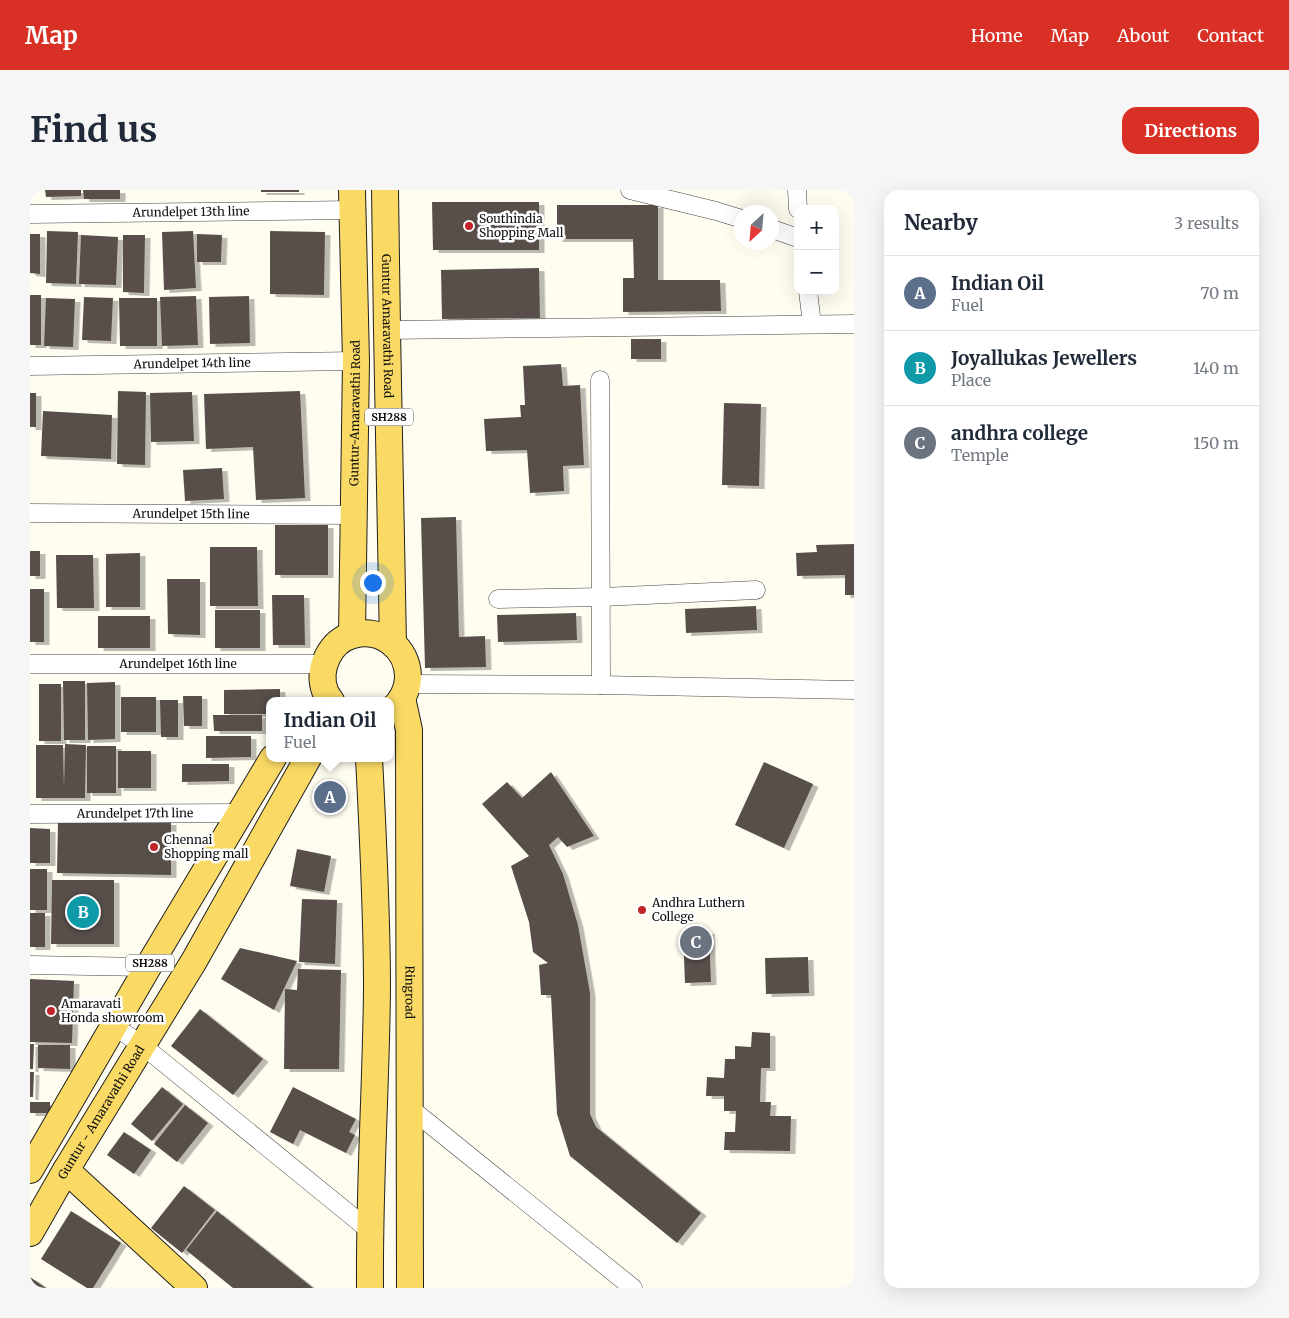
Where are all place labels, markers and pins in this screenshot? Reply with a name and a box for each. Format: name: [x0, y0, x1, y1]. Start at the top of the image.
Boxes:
place label: Southindia Shopping Mall: [479, 211, 564, 240]
marker: Southindia Shopping Mall: [463, 220, 475, 232]
pin: A: [314, 778, 346, 816]
place label: Chennai Shopping mall: [164, 832, 249, 861]
marker: Chennai Shopping mall: [148, 841, 160, 853]
pin: B: [67, 893, 99, 931]
place label: Andhra Luthern College: [651, 895, 745, 924]
marker: Andhra Luthern College: [636, 904, 648, 916]
pin: C: [680, 923, 712, 961]
place label: Amaravati Honda showroom: [60, 996, 164, 1025]
marker: Amaravati Honda showroom: [45, 1005, 57, 1017]

